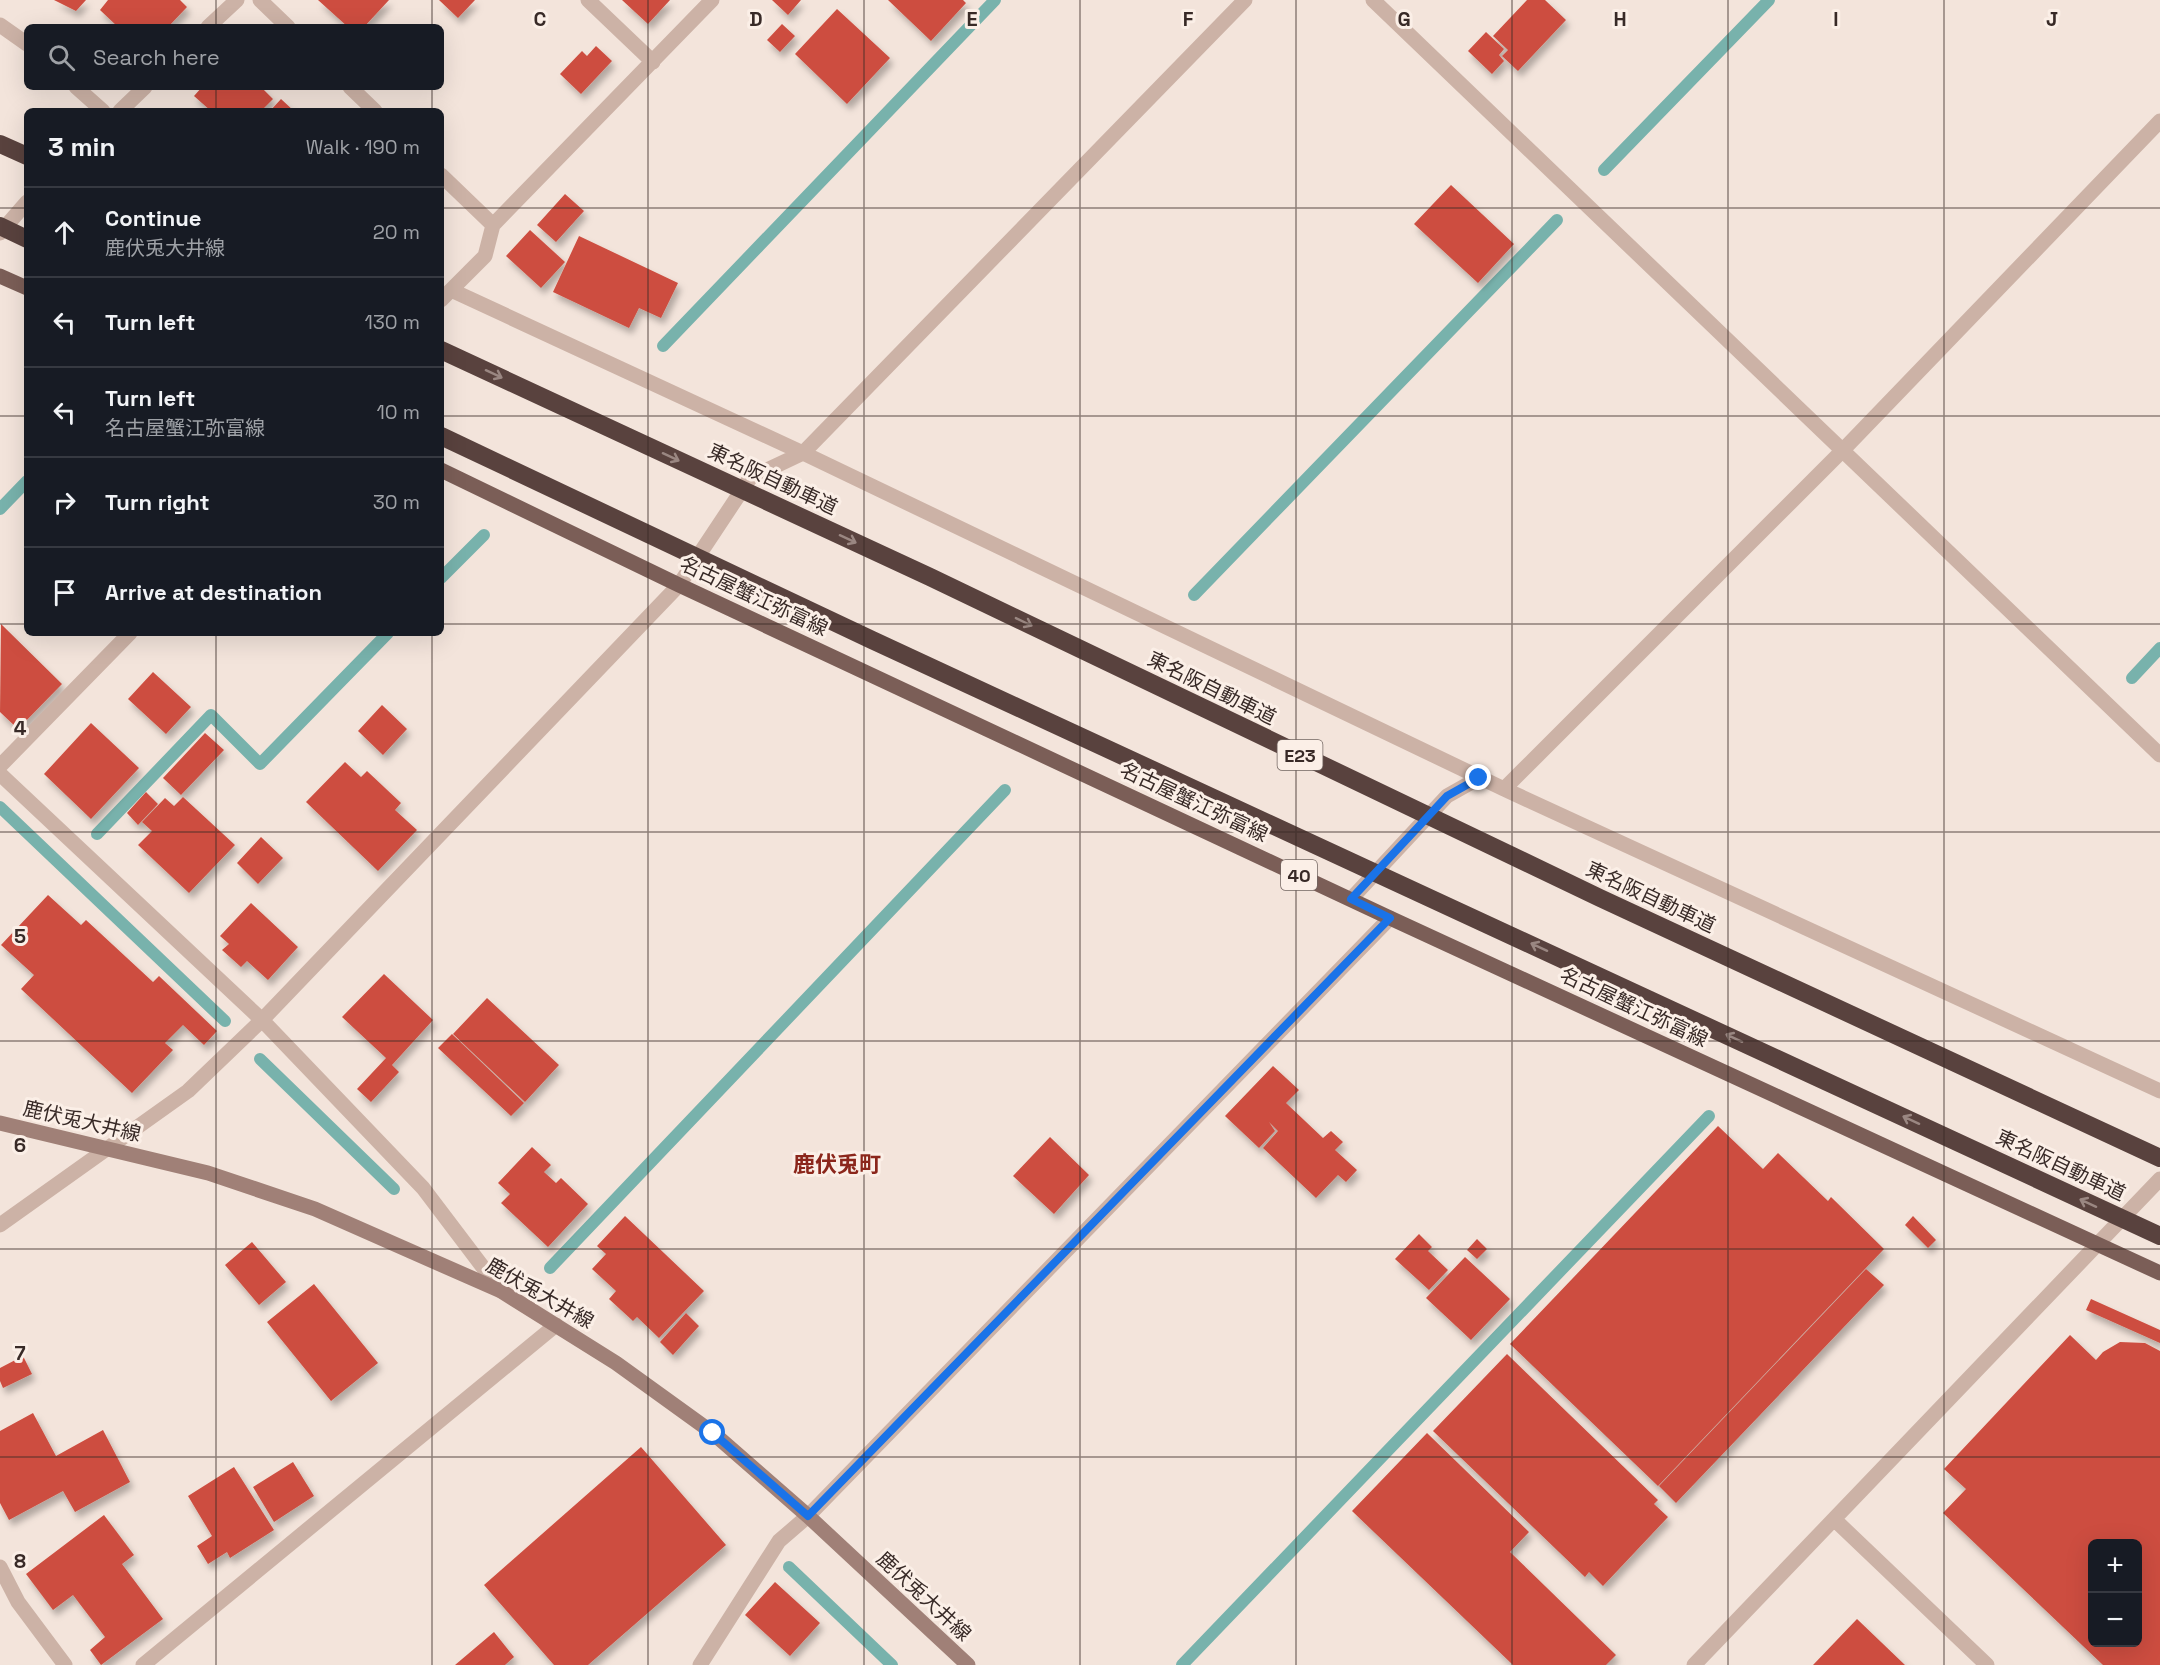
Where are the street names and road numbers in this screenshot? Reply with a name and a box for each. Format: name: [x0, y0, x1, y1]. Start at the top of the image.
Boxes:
street label: 東名阪自動車道: [704, 438, 842, 520]
street label: 名古屋蟹江弥富線: [676, 550, 832, 642]
street label: 東名阪自動車道: [1143, 646, 1281, 730]
road number: E23: [1278, 740, 1322, 770]
street label: 名古屋蟹江弥富線: [1116, 756, 1272, 848]
street label: 東名阪自動車道: [1582, 856, 1720, 938]
road number: 40: [1281, 860, 1317, 890]
street label: 名古屋蟹江弥富線: [1556, 961, 1712, 1053]
street label: 鹿伏兎大井線: [21, 1095, 143, 1147]
street label: 東名阪自動車道: [1992, 1124, 2130, 1206]
street label: 鹿伏兎大井線: [482, 1252, 598, 1334]
street label: 鹿伏兎大井線: [871, 1546, 977, 1646]

